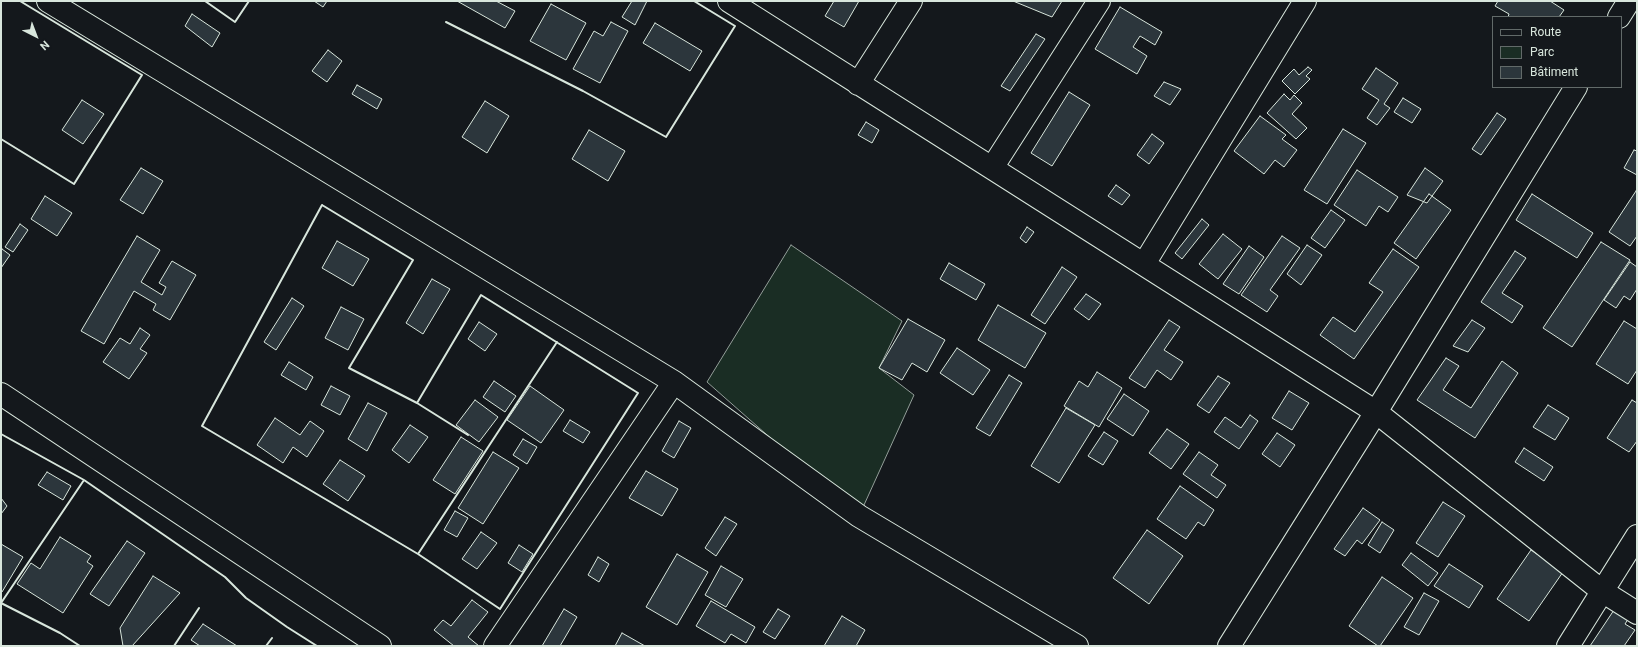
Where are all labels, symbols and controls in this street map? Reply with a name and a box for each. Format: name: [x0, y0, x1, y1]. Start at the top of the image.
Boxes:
north arrow: [16, 16, 56, 56]
legend: [1492, 16, 1622, 88]
text: Route: [1530, 25, 1561, 39]
text: N: [37, 38, 52, 53]
text: Parc: [1530, 45, 1554, 59]
text: Bâtiment: [1530, 65, 1578, 79]

